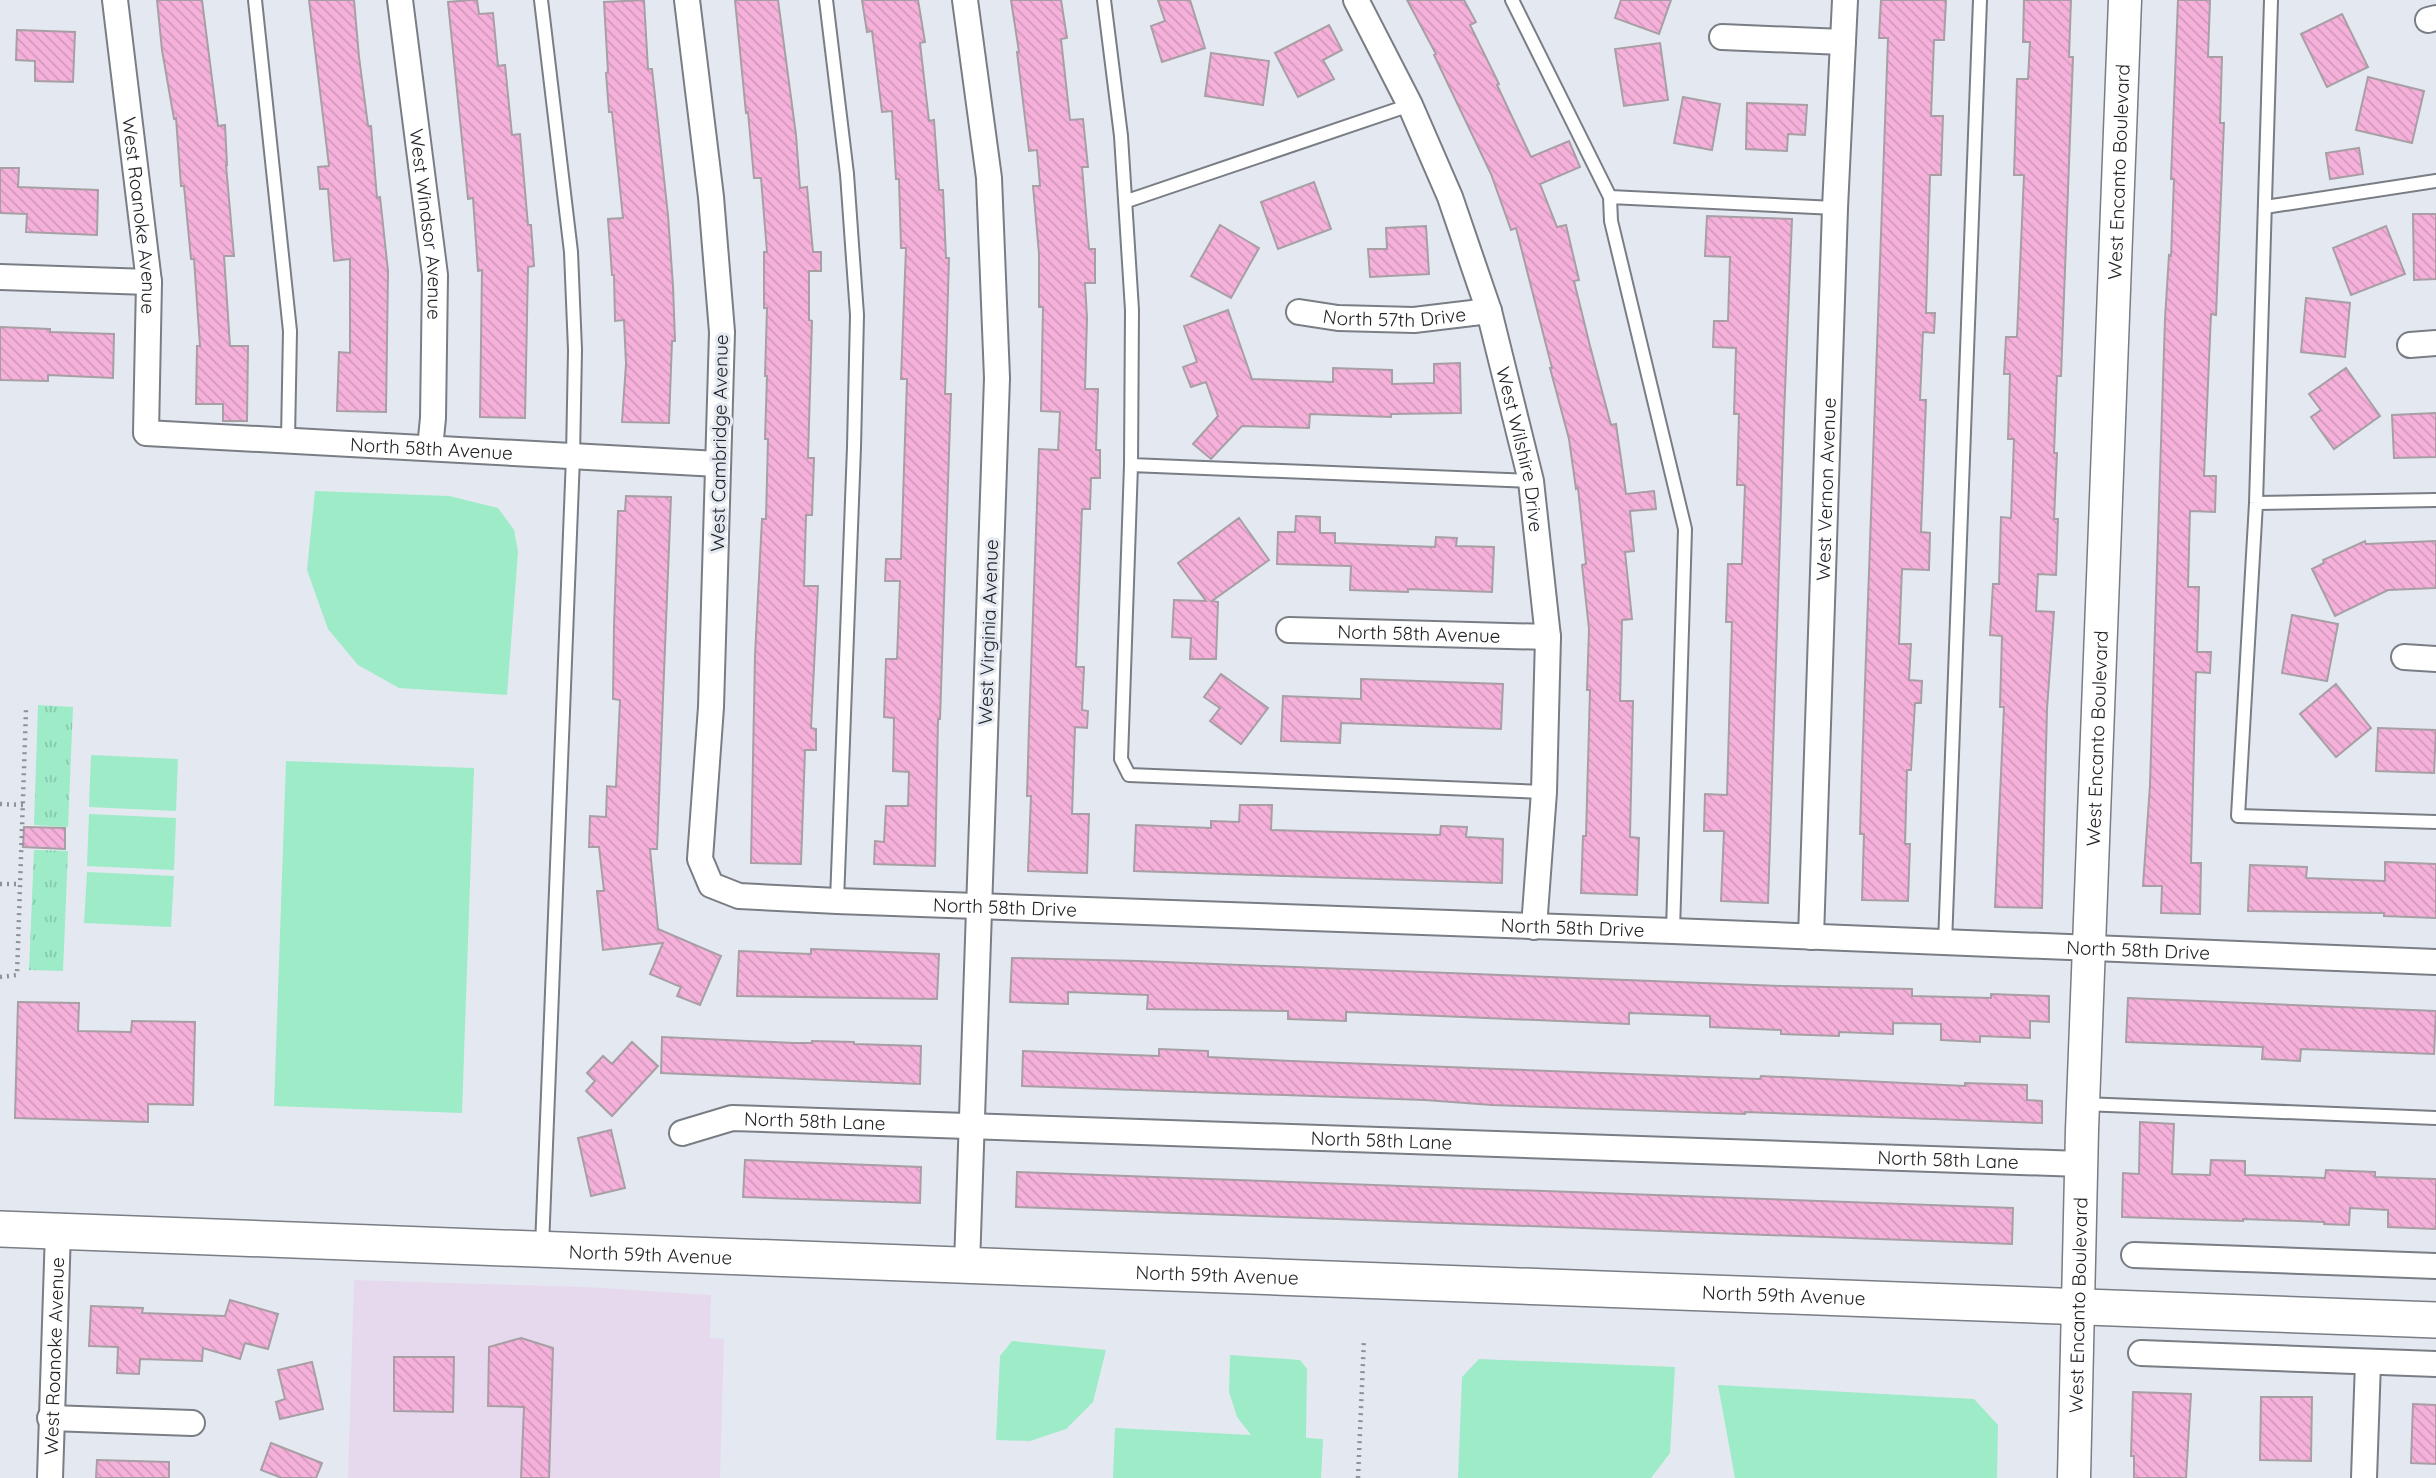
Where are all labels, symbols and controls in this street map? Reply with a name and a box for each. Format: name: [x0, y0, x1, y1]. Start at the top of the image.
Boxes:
street label: West Encanto Boulevard: [2102, 63, 2135, 280]
street label: West Roanoke Avenue: [117, 116, 161, 314]
street label: West Windsor Avenue: [404, 127, 447, 320]
street label: North 57th Drive: [1321, 302, 1467, 332]
street label: West Cambridge Avenue: [705, 334, 733, 552]
street label: West Wilshire Drive: [1491, 364, 1548, 533]
street label: West Vernon Avenue: [1811, 397, 1841, 581]
street label: North 58th Avenue: [349, 432, 514, 465]
street label: West Virginia Avenue: [973, 539, 1003, 725]
street label: North 58th Avenue: [1337, 619, 1501, 648]
street label: West Encanto Boulevard: [2081, 630, 2113, 847]
street label: North 58th Drive: [933, 892, 1077, 922]
street label: North 58th Drive: [1500, 913, 1645, 942]
street label: North 58th Drive: [2066, 935, 2211, 965]
street label: North 58th Lane: [744, 1106, 886, 1135]
street label: North 58th Lane: [1310, 1126, 1453, 1155]
street label: North 58th Lane: [1877, 1145, 2019, 1174]
street label: West Encanto Boulevard: [2063, 1197, 2092, 1413]
street label: North 59th Avenue: [568, 1239, 733, 1269]
street label: West Roanoke Avenue: [39, 1257, 69, 1456]
street label: North 59th Avenue: [1135, 1260, 1299, 1290]
street label: North 59th Avenue: [1702, 1280, 1866, 1310]

